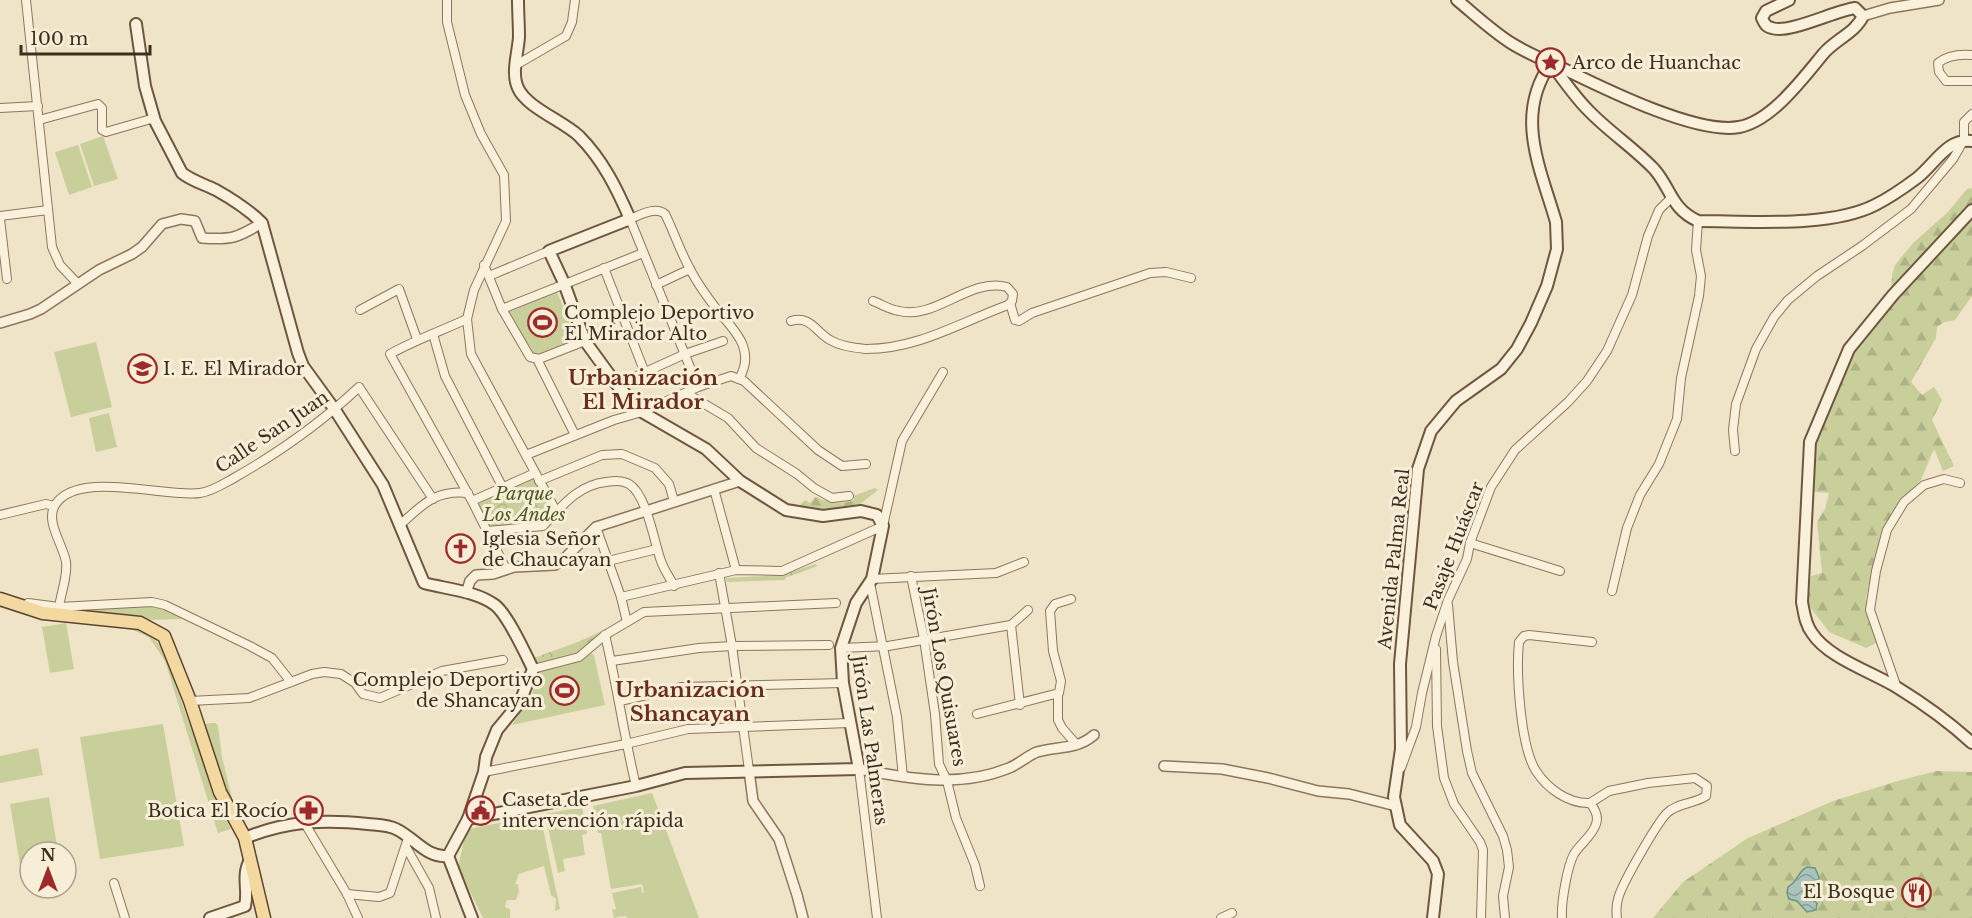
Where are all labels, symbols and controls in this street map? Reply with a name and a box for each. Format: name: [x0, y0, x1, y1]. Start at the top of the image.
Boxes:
scale bar: [21, 18, 150, 56]
text: 100 m: [30, 28, 88, 50]
place icon: Arco de Huanchac: [1535, 47, 1567, 79]
place label: Arco de Huanchac: [1571, 52, 1741, 74]
place label: Complejo Deportivo El Mirador Alto: [564, 302, 754, 345]
sports icon: Complejo Deportivo El Mirador Alto: [527, 307, 559, 339]
school or university icon: I. E. El Mirador: [126, 353, 158, 385]
place label: I. E. El Mirador: [163, 358, 305, 380]
district label: Urbanización El Mirador: [568, 365, 718, 415]
street label: Calle San Juan: [211, 386, 333, 478]
street label: Avenida Palma Real: [1373, 467, 1414, 652]
street label: Pasaje Huáscar: [1419, 478, 1489, 613]
park label: Parque Los Andes: [481, 483, 566, 526]
place label: Iglesia Señor de Chaucayan: [482, 528, 611, 571]
church icon: Iglesia Señor de Chaucayan: [445, 533, 477, 565]
street label: Jirón Los Quisuares: [917, 584, 971, 768]
street label: Jirón Las Palmeras: [847, 652, 893, 826]
place label: Complejo Deportivo de Shancayan: [353, 669, 543, 712]
sports icon: Complejo Deportivo de Shancayan: [548, 674, 580, 706]
district label: Urbanización Shancayan: [615, 677, 765, 727]
place label: Caseta de intervención rápida: [502, 789, 684, 832]
public building icon: Caseta de intervención rápida: [465, 794, 497, 826]
pharmacy icon: Botica El Rocío: [293, 795, 325, 827]
place label: Botica El Rocío: [147, 800, 288, 822]
north arrow: [18, 840, 78, 900]
text: N: [40, 845, 56, 865]
restaurant icon: El Bosque: [1900, 876, 1932, 908]
place label: El Bosque: [1803, 881, 1895, 903]

